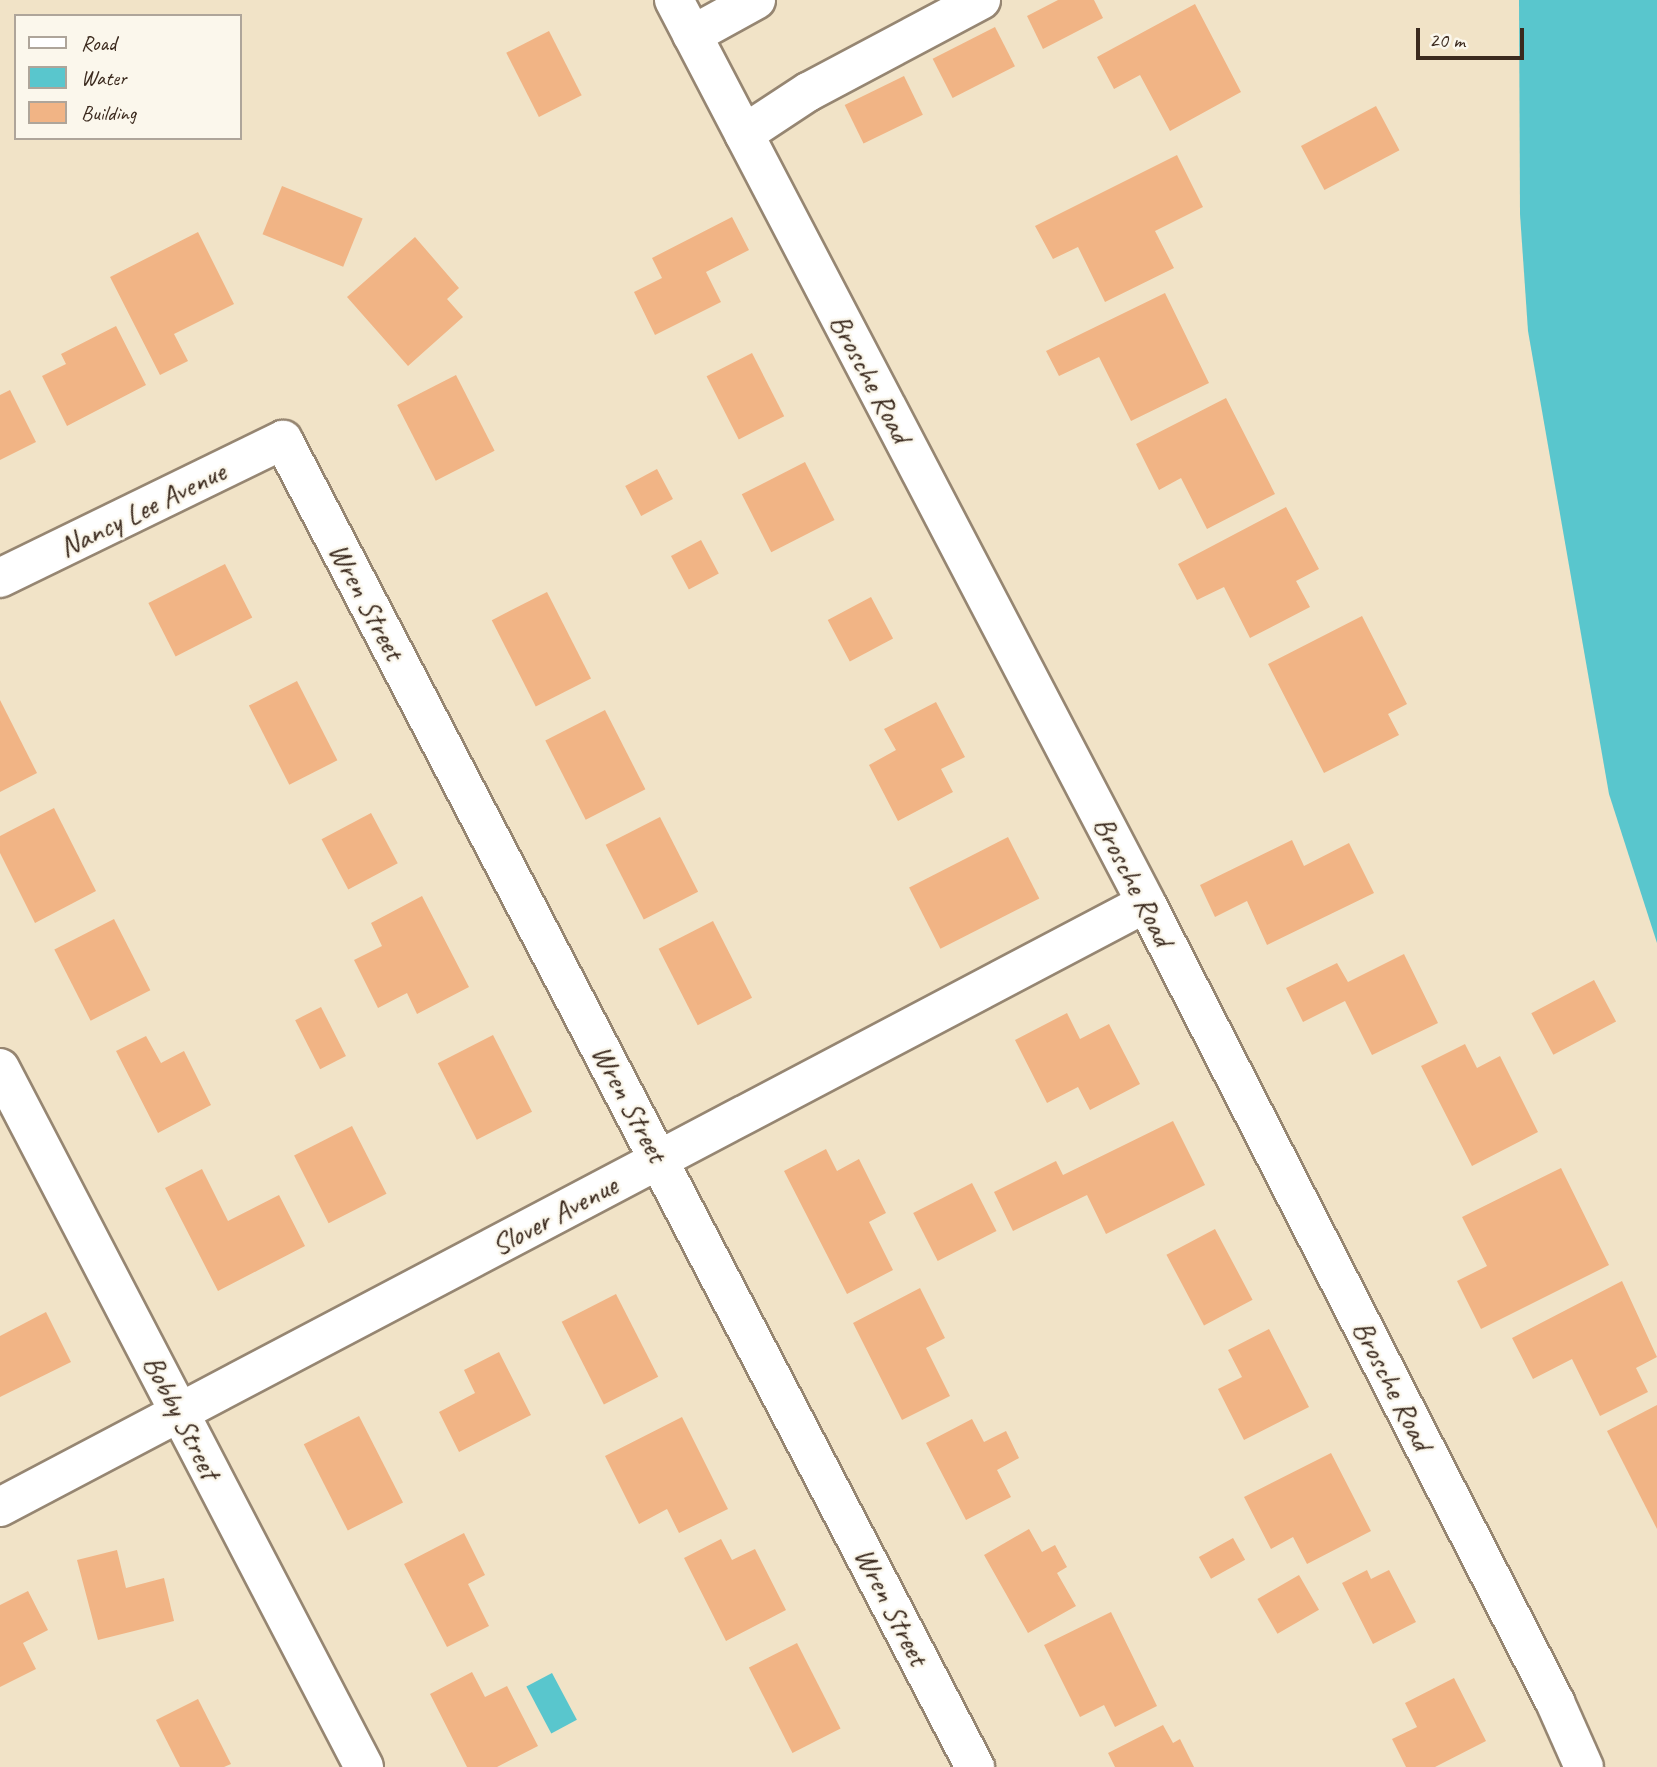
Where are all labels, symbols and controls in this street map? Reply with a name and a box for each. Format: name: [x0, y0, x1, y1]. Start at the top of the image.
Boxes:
legend: [14, 14, 242, 140]
scale bar: [1419, 14, 1528, 58]
text: 20 m: [1429, 27, 1465, 53]
text: Road: [81, 30, 116, 56]
text: Water: [81, 65, 127, 91]
text: Building: [81, 100, 136, 126]
street label: Brosche Road: [822, 308, 920, 448]
street label: Nancy Lee Avenue: [53, 453, 231, 565]
street label: Wren Street: [321, 536, 413, 666]
street label: Brosche Road: [1086, 811, 1182, 951]
street label: Wren Street: [584, 1038, 676, 1168]
street label: Slover Avenue: [485, 1167, 623, 1263]
street label: Brosche Road: [1345, 1315, 1441, 1455]
street label: Bobby Street: [135, 1349, 229, 1485]
street label: Wren Street: [847, 1541, 937, 1671]

